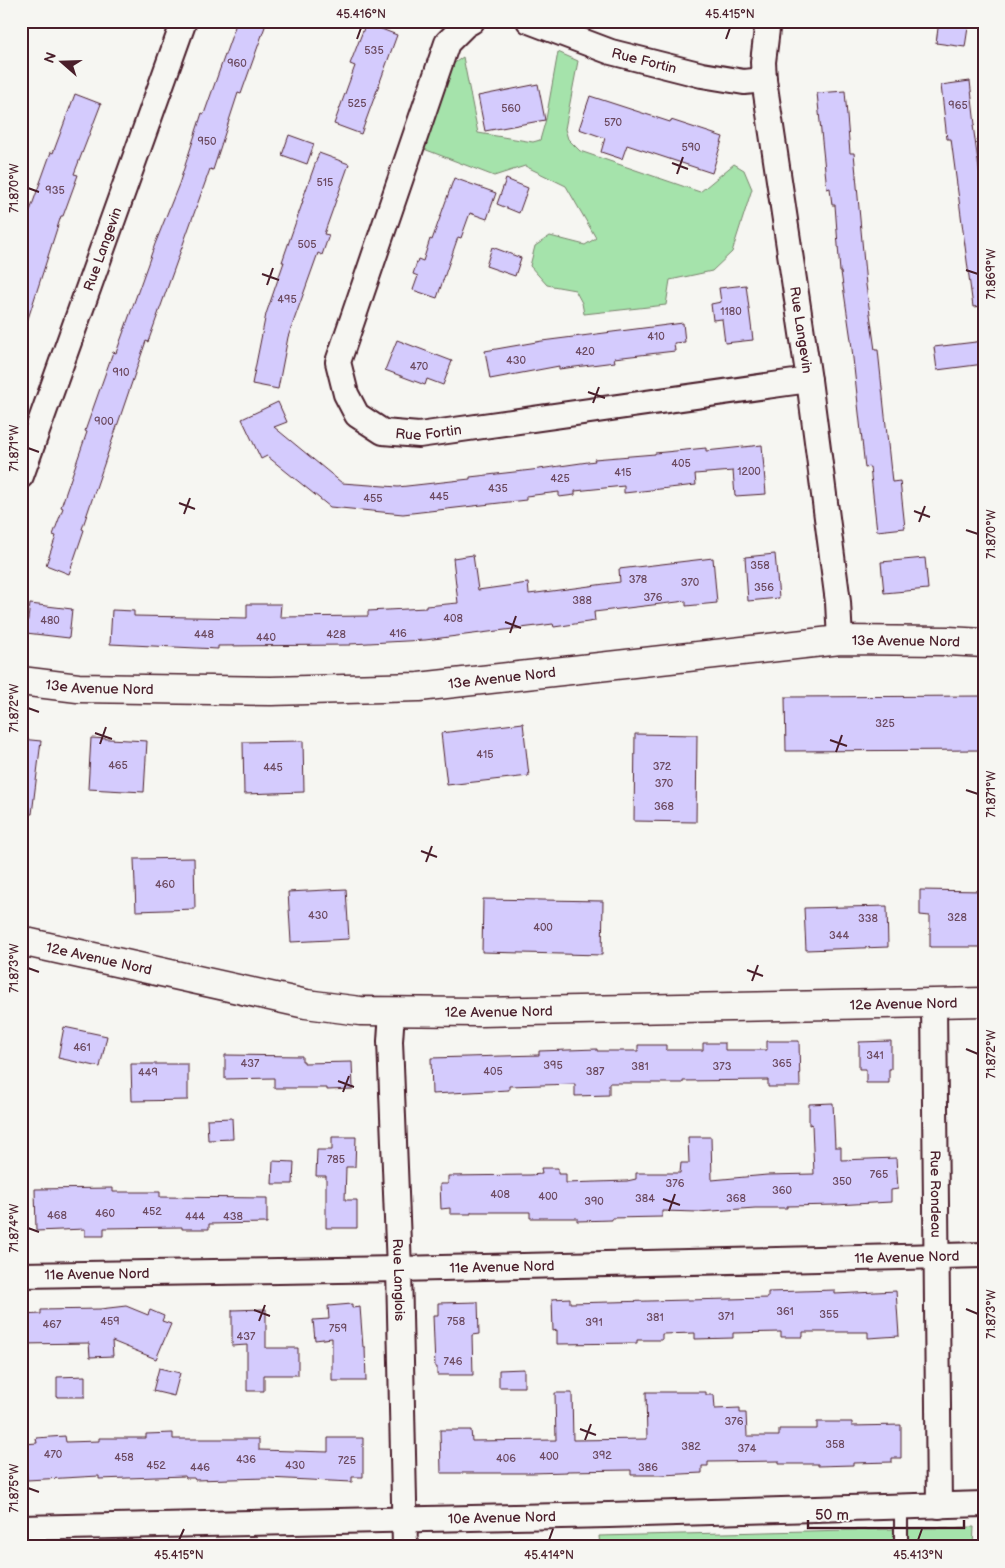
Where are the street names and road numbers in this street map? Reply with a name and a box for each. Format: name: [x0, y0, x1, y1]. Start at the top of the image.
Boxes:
street label: Rue Fortin: [610, 45, 679, 77]
street label: Rue Langevin: [80, 205, 126, 293]
street label: Rue Langevin: [786, 285, 816, 375]
street label: Rue Fortin: [395, 421, 463, 444]
street label: 13e Avenue Nord: [852, 632, 960, 651]
street label: 13e Avenue Nord: [447, 664, 557, 693]
street label: 13e Avenue Nord: [45, 676, 154, 698]
street label: 12e Avenue Nord: [44, 939, 154, 979]
street label: 12e Avenue Nord: [849, 995, 958, 1014]
street label: 12e Avenue Nord: [445, 1003, 553, 1021]
street label: Rue Rondeau: [926, 1150, 944, 1238]
street label: Rue Langlois: [389, 1238, 408, 1321]
street label: 11e Avenue Nord: [854, 1248, 960, 1267]
street label: 11e Avenue Nord: [449, 1257, 555, 1277]
street label: 11e Avenue Nord: [44, 1265, 150, 1284]
street label: 10e Avenue Nord: [448, 1508, 556, 1528]

